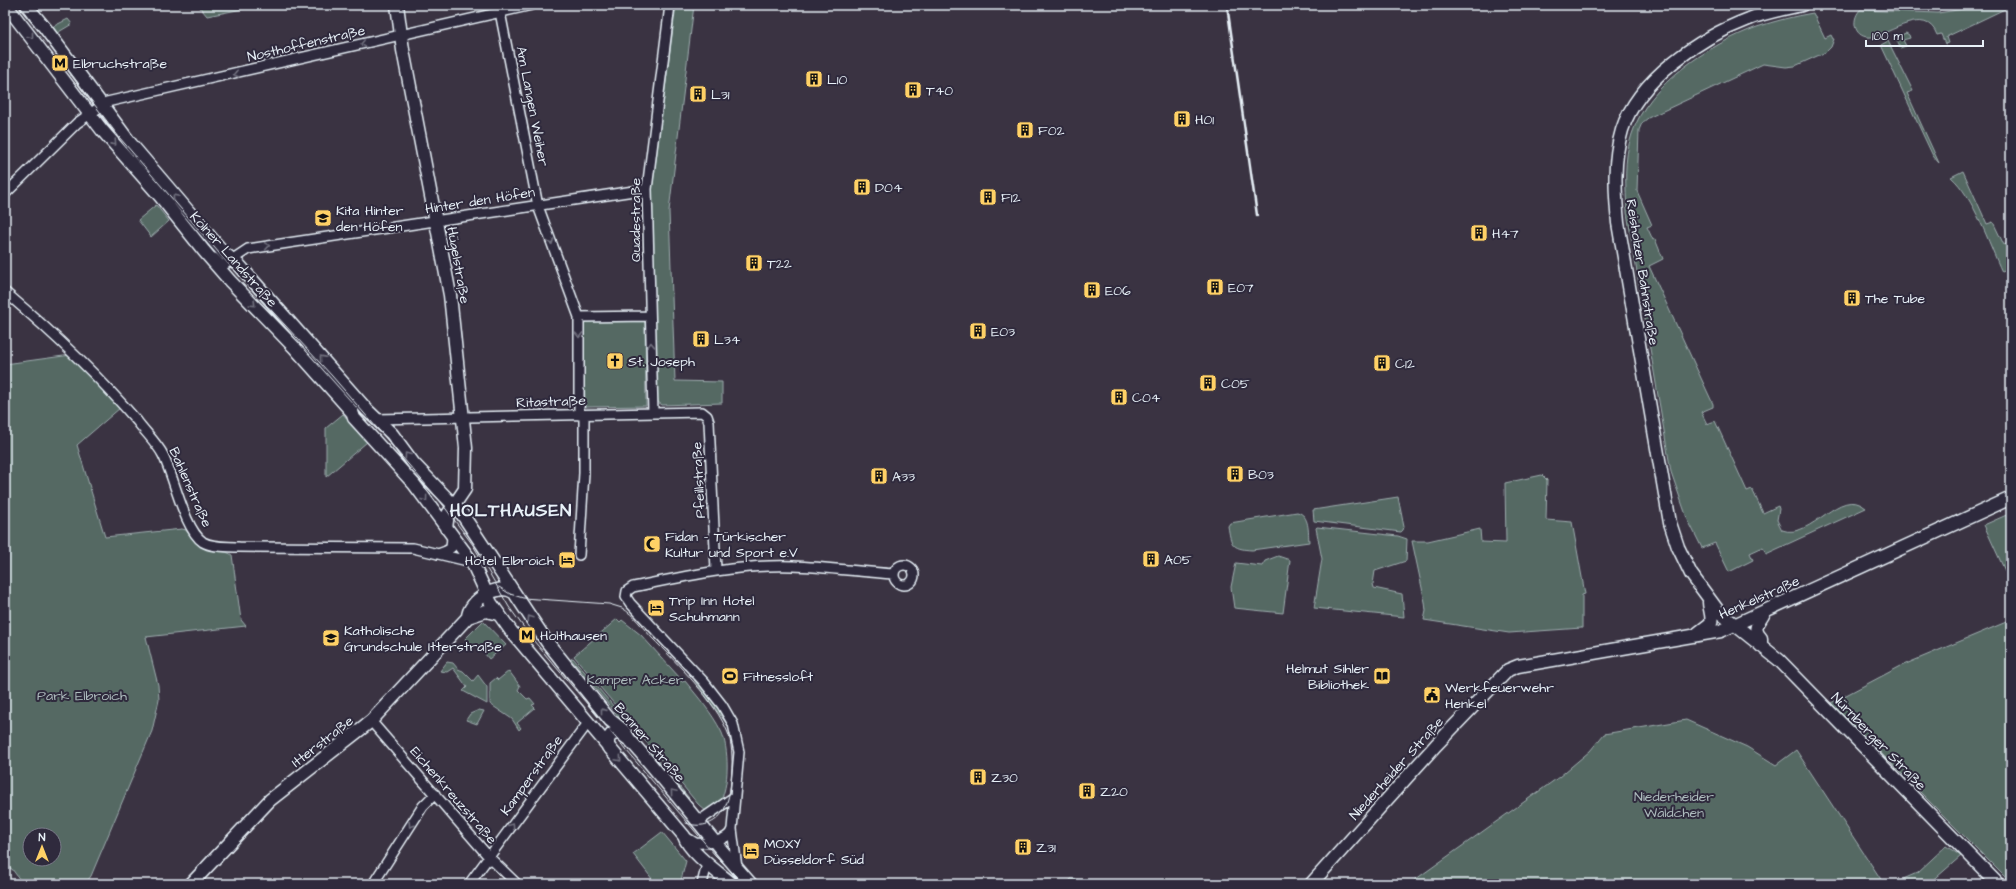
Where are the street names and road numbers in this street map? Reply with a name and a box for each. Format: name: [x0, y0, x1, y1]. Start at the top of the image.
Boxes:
street label: Nosthoffenstraße: [245, 21, 368, 67]
street label: Am Langen Weiher: [511, 45, 554, 168]
street label: Quadestraße: [626, 178, 646, 262]
street label: Hinter den Höfen: [424, 182, 536, 220]
street label: Reisholzer Bahnstraße: [1621, 198, 1664, 347]
street label: Kölner Landstraße: [185, 207, 282, 312]
street label: Hügelstraße: [441, 225, 475, 306]
street label: Ritastraße: [516, 391, 587, 413]
street label: Pfeillstraße: [687, 441, 711, 519]
street label: Bahlenstraße: [163, 444, 217, 531]
street label: Henkelstraße: [1716, 571, 1803, 625]
street label: Nürnberger Straße: [1826, 688, 1931, 795]
street label: Bonner Straße: [609, 698, 690, 787]
street label: Itterstraße: [287, 711, 358, 772]
street label: Niederheider Straße: [1345, 712, 1449, 825]
street label: Kamperstraße: [496, 731, 568, 820]
street label: Eichenkreuzstraße: [405, 742, 502, 849]

